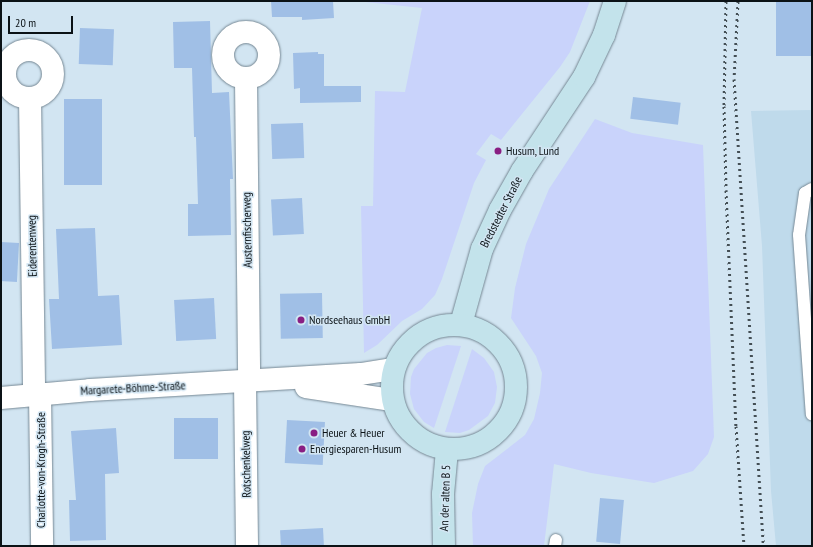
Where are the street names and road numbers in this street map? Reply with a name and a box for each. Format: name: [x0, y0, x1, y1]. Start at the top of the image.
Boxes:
street label: Bredstedter Straße: [477, 174, 525, 250]
street label: Austernfischerweg: [239, 192, 255, 268]
street label: Eiderentenweg: [24, 215, 40, 277]
street label: Margarete-Böhme-Straße: [80, 378, 186, 398]
street label: Charlotte-von-Krogh-Straße: [34, 412, 48, 528]
street label: Rotschenkelweg: [238, 430, 254, 498]
street label: An der alten B 5: [437, 464, 453, 532]

